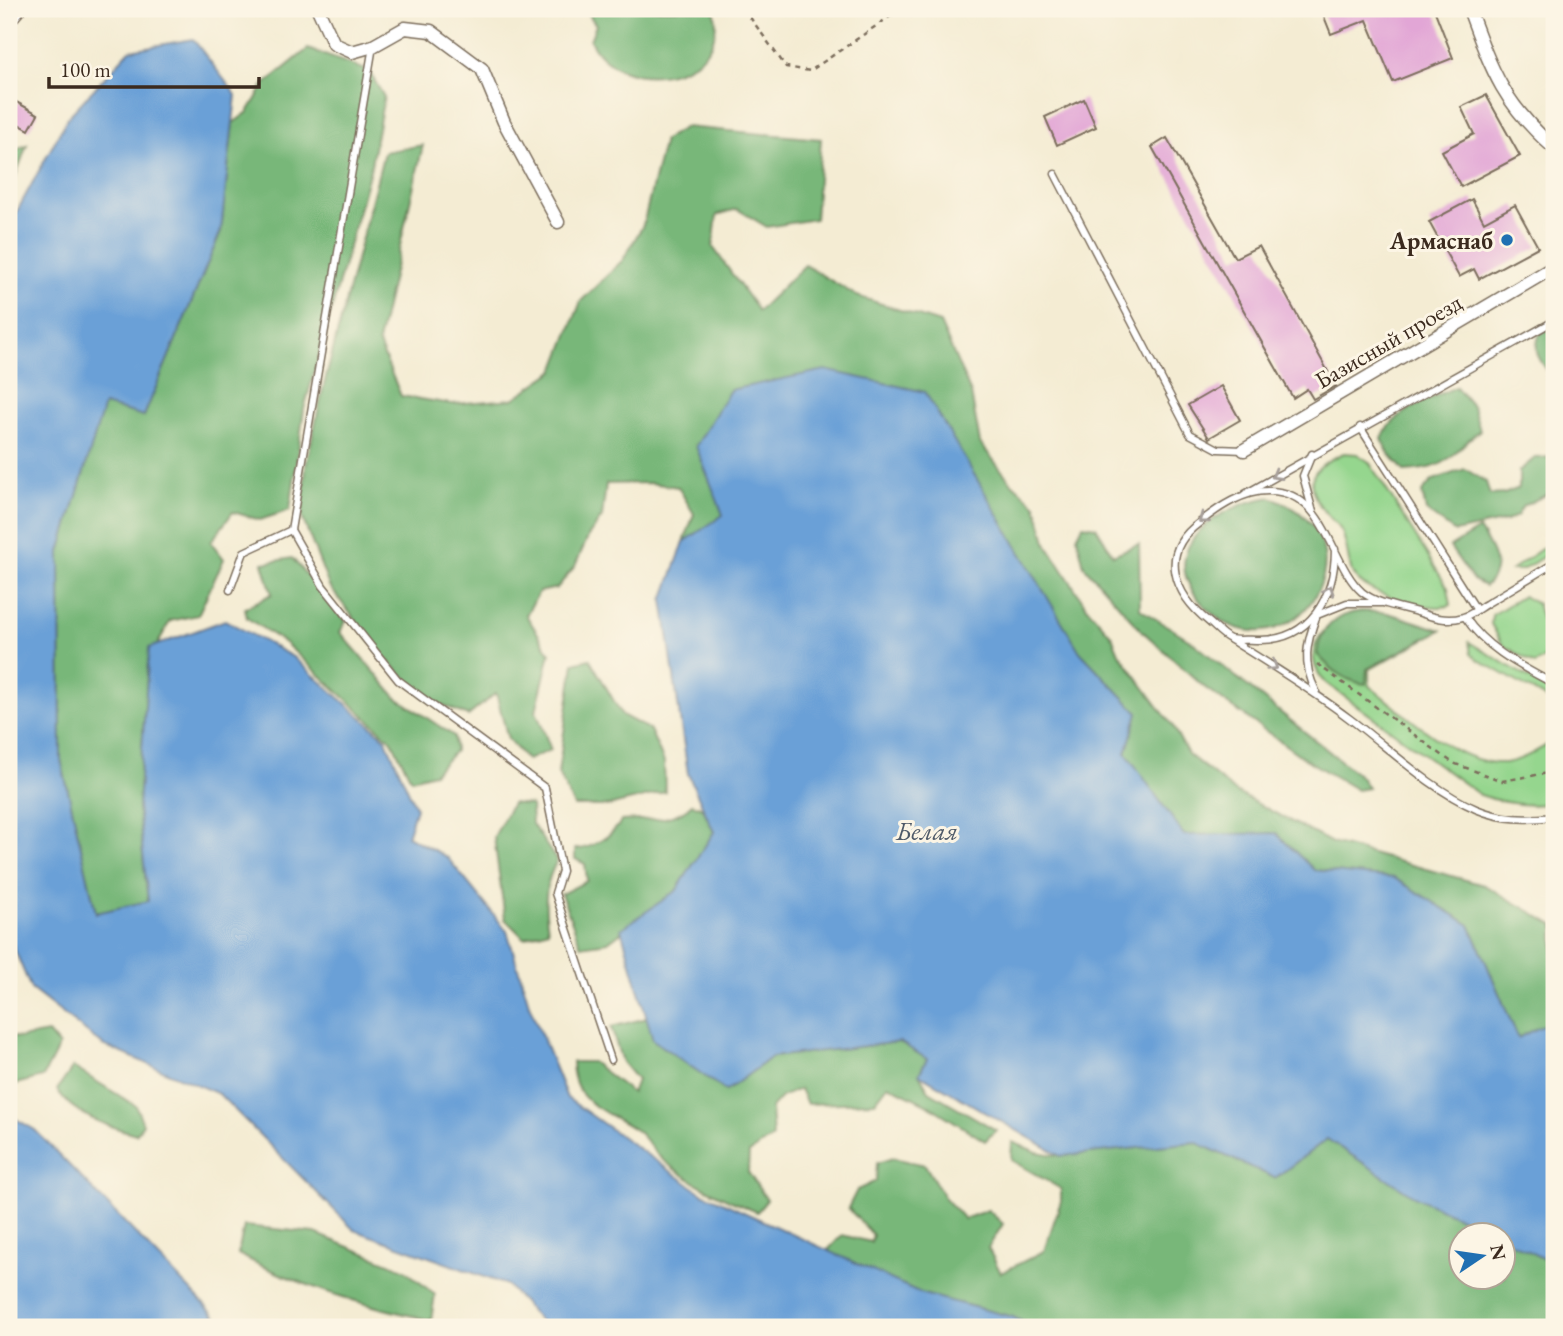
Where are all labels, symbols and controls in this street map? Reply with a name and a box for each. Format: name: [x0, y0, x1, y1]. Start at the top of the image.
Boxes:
scale bar: [49, 46, 259, 90]
text: 100 m: [60, 56, 111, 83]
place label: Армаснаб: [1389, 225, 1493, 256]
marker: Армаснаб: [1499, 232, 1515, 248]
street label: Базисный проезд: [1309, 286, 1467, 396]
one-way arrow: [1271, 467, 1284, 480]
one-way arrow: [1199, 511, 1211, 524]
one-way arrow: [1321, 584, 1335, 596]
one-way arrow: [1266, 658, 1279, 671]
water label: Белая: [895, 814, 958, 848]
north arrow: [1448, 1220, 1518, 1290]
text: N: [1484, 1242, 1512, 1263]

